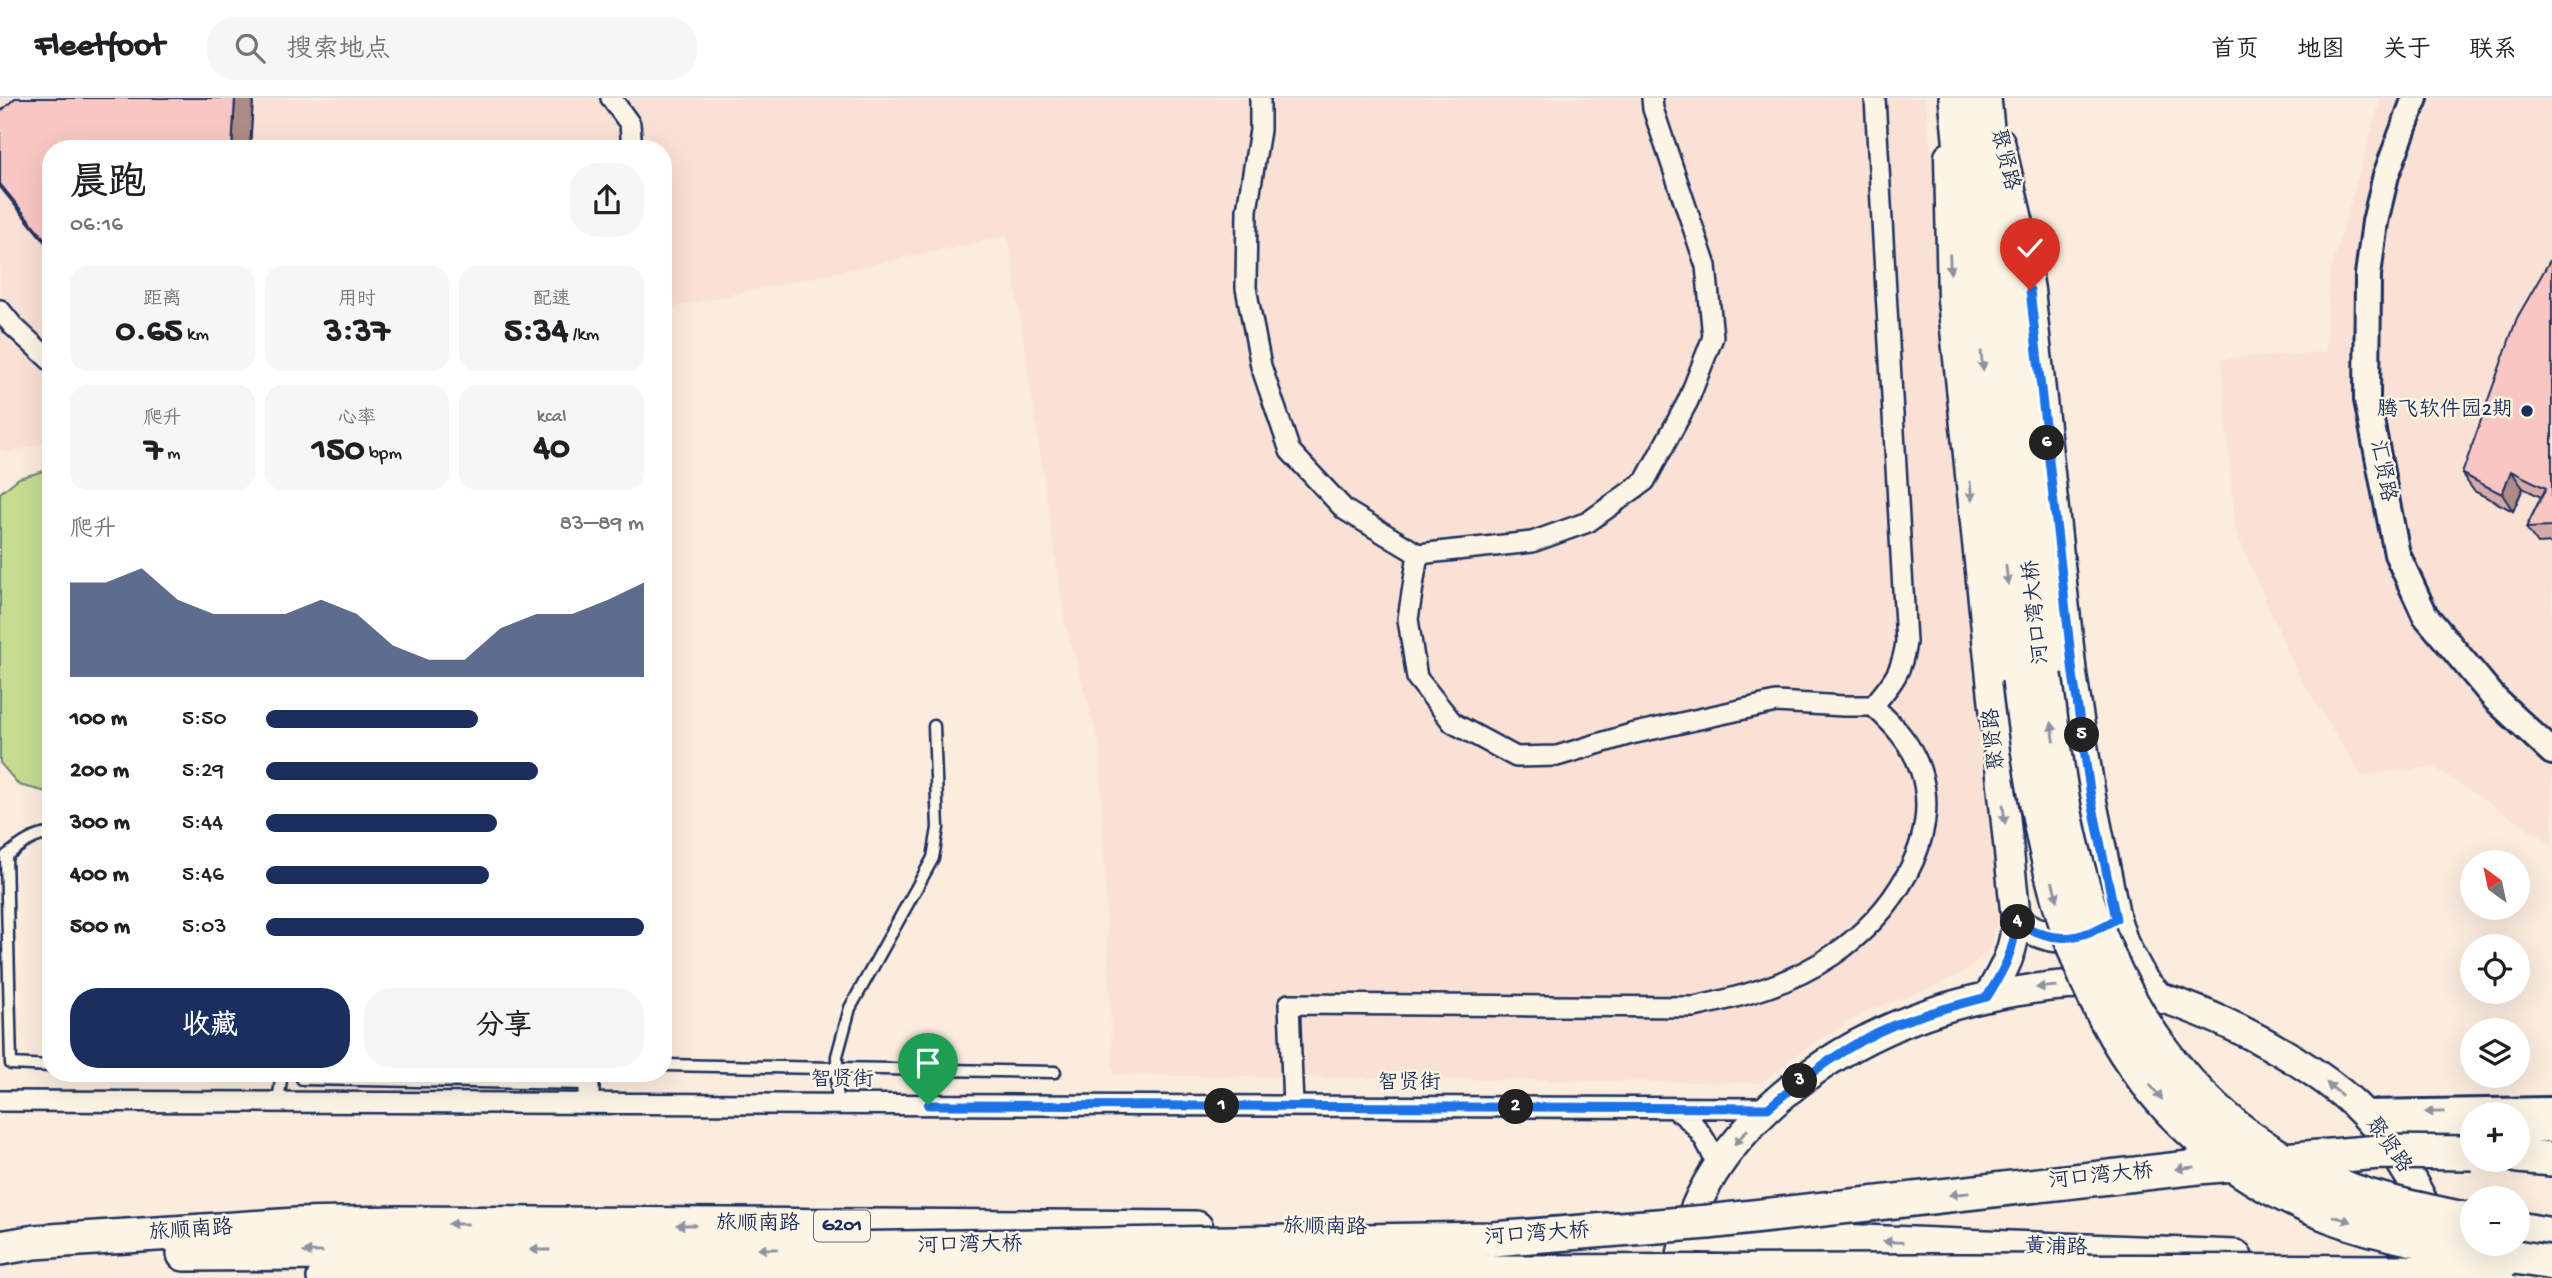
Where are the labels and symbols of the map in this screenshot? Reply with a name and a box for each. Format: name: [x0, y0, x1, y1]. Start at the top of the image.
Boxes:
street label: 聚贤路: [1983, 126, 2025, 194]
pin: [2000, 218, 2060, 290]
one-way arrow: [1945, 253, 1956, 275]
one-way arrow: [1977, 350, 1988, 372]
place label: 腾飞软件园2期: [2377, 397, 2513, 424]
marker: 腾飞软件园2期: [2519, 403, 2535, 419]
pin: 6: [2030, 426, 2064, 460]
street label: 汇贤路: [2363, 437, 2401, 504]
one-way arrow: [1966, 480, 1977, 502]
street label: 河口湾大桥: [2018, 558, 2056, 666]
one-way arrow: [2002, 564, 2013, 586]
street label: 聚贤路: [1978, 706, 2012, 772]
pin: 5: [2064, 718, 2100, 752]
one-way arrow: [2047, 721, 2058, 743]
one-way arrow: [1999, 804, 2010, 826]
north arrow: [2460, 850, 2530, 920]
one-way arrow: [2050, 880, 2061, 902]
pin: 4: [2000, 904, 2036, 940]
one-way arrow: [2034, 982, 2056, 993]
pin: [898, 1033, 958, 1105]
pin: 3: [1783, 1063, 1818, 1098]
street label: 智贤街: [811, 1068, 874, 1094]
street label: 智贤街: [1378, 1071, 1441, 1097]
one-way arrow: [2325, 1081, 2343, 1096]
one-way arrow: [2149, 1083, 2164, 1101]
pin: 1: [1204, 1088, 1240, 1124]
pin: 2: [1498, 1090, 1534, 1124]
one-way arrow: [2424, 1106, 2446, 1118]
street label: 聚贤路: [2359, 1112, 2417, 1179]
one-way arrow: [1733, 1128, 1749, 1146]
street label: 河口湾大桥: [2047, 1158, 2155, 1196]
one-way arrow: [2174, 1163, 2196, 1174]
one-way arrow: [1947, 1188, 1969, 1199]
road number: G201: [814, 1210, 870, 1242]
street label: 旅顺南路: [716, 1211, 800, 1238]
street label: 旅顺南路: [1283, 1214, 1367, 1242]
one-way arrow: [2332, 1214, 2353, 1224]
street label: 旅顺南路: [148, 1215, 234, 1247]
one-way arrow: [447, 1218, 469, 1229]
street label: 河口湾大桥: [1484, 1218, 1590, 1252]
one-way arrow: [675, 1219, 697, 1231]
street label: 河口湾大桥: [917, 1232, 1023, 1260]
street label: 黄浦路: [2024, 1233, 2088, 1263]
one-way arrow: [1882, 1237, 1904, 1248]
one-way arrow: [757, 1243, 779, 1255]
one-way arrow: [529, 1244, 551, 1256]
one-way arrow: [302, 1246, 324, 1257]

